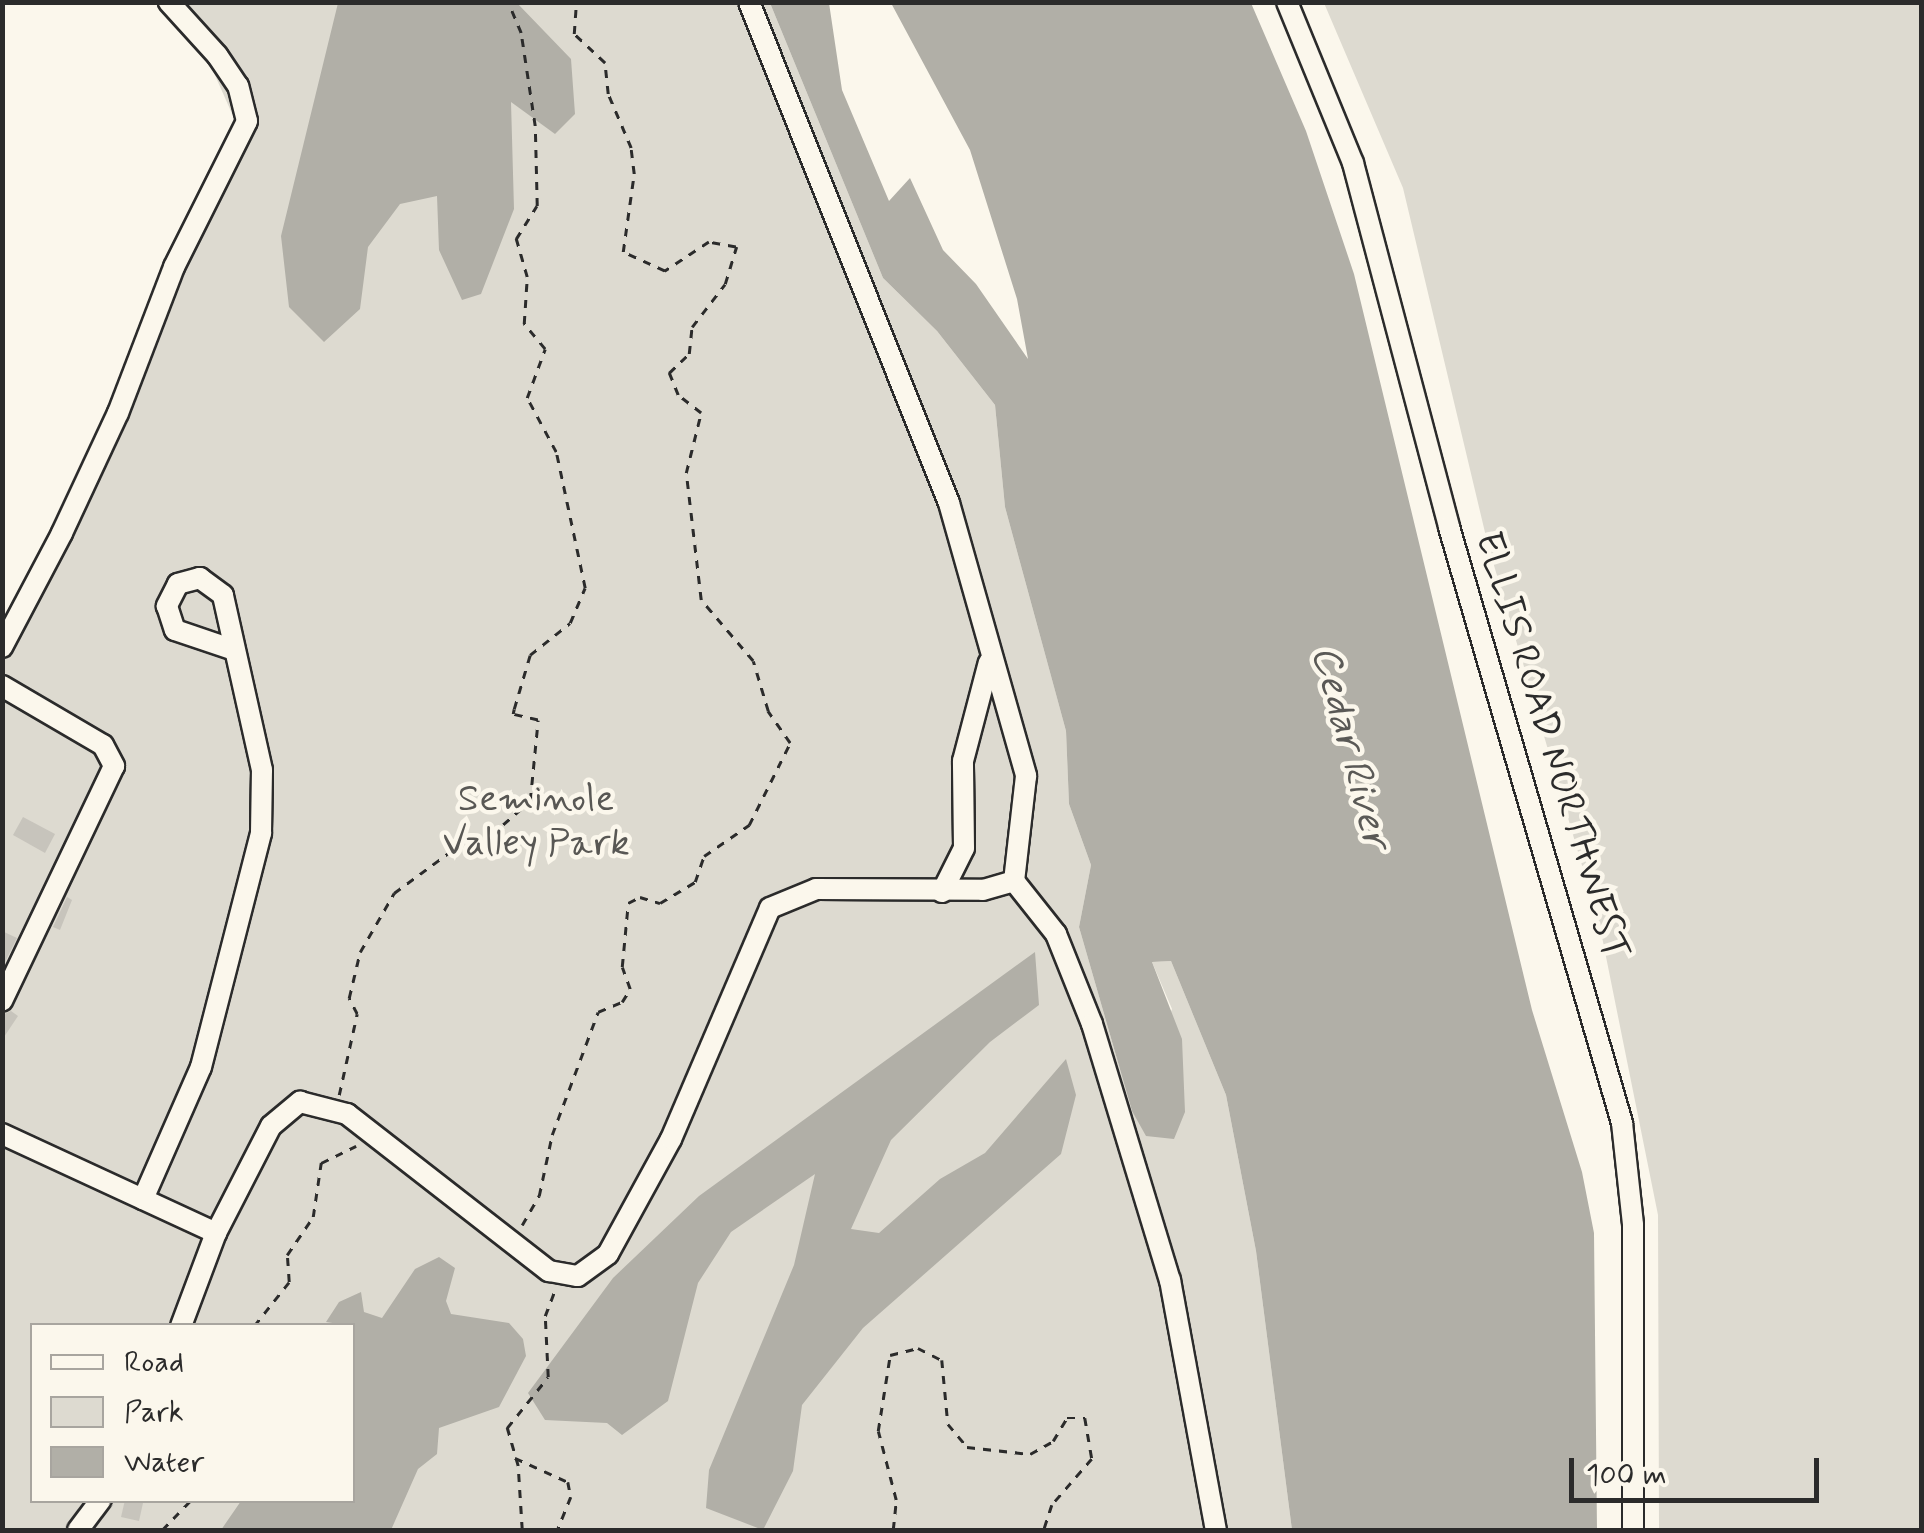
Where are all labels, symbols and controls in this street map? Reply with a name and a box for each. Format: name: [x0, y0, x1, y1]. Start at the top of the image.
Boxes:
street label: ELLIS ROAD NORTHWEST: [1464, 527, 1638, 965]
water label: Cedar River: [1300, 641, 1400, 853]
park label: Seminole Valley Park: [445, 777, 627, 866]
legend: [30, 1323, 355, 1503]
text: Road: [124, 1343, 184, 1382]
text: Park: [124, 1393, 184, 1432]
scale bar: [1574, 1438, 1824, 1500]
text: Water: [124, 1443, 204, 1482]
text: 100 m: [1586, 1456, 1667, 1495]

